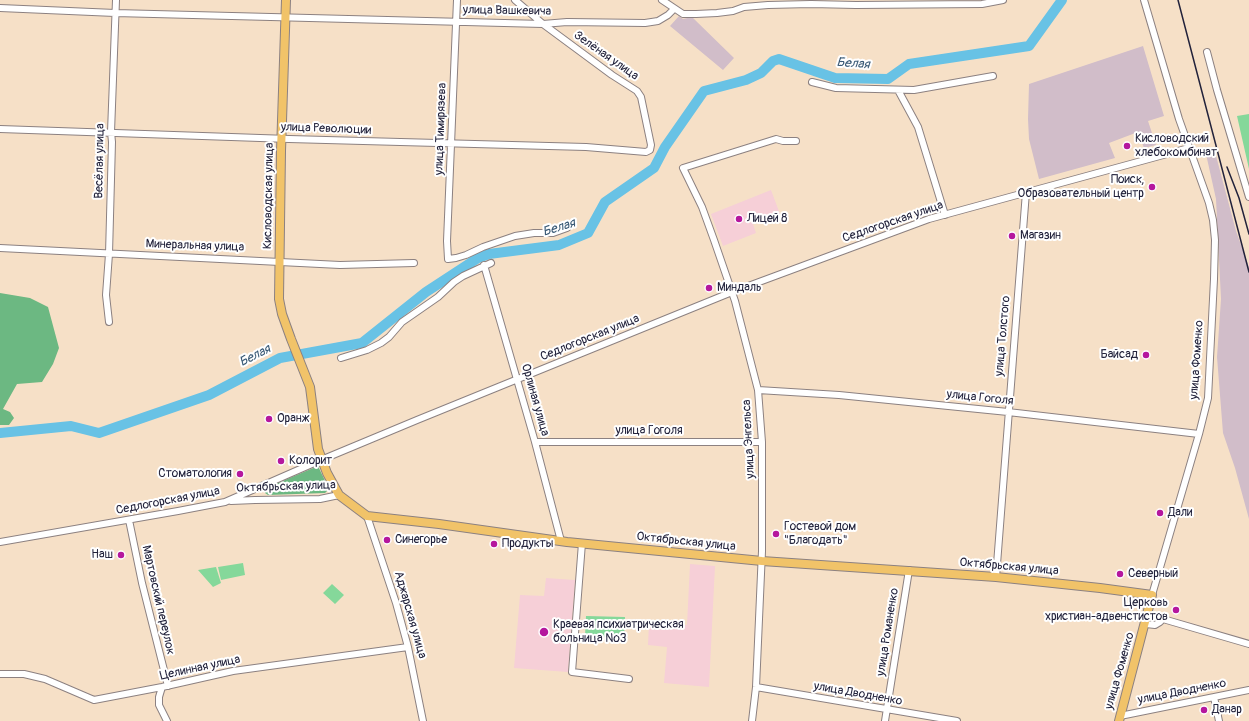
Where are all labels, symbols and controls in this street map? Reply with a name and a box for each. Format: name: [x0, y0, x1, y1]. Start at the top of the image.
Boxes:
street label: улица Вашкевича: [463, 3, 551, 19]
street label: Зелёная улица: [571, 28, 641, 84]
water label: Белая: [836, 55, 870, 73]
street label: улица Тимирязева: [432, 83, 450, 175]
street label: улица Революции: [280, 120, 372, 138]
street label: Весёлая улица: [92, 123, 108, 199]
place label: Кисловодский хлебокомбинат: [1135, 132, 1217, 160]
marker: Кисловодский хлебокомбинат: [1122, 141, 1132, 151]
street label: Кисловодская улица: [261, 143, 277, 249]
place label: Поиск, Образовательный центр: [1018, 173, 1144, 201]
marker: Поиск, Образовательный центр: [1147, 182, 1157, 192]
street label: Седлогорская улица: [841, 198, 945, 246]
place label: Лицей 8: [747, 212, 787, 226]
marker: Лицей 8: [734, 214, 744, 224]
water label: Белая: [541, 216, 577, 240]
place label: Магазин: [1020, 229, 1061, 243]
marker: Магазин: [1007, 231, 1017, 241]
street label: Минеральная улица: [145, 237, 245, 255]
place label: Миндаль: [717, 281, 762, 295]
marker: Миндаль: [704, 283, 714, 293]
street label: улица Толстого: [992, 295, 1014, 377]
street label: Седлогорская улица: [538, 312, 642, 364]
street label: улица Фоменко: [1187, 320, 1207, 400]
water label: Белая: [237, 342, 273, 370]
place label: Байсад: [1101, 348, 1138, 362]
marker: Байсад: [1141, 350, 1151, 360]
street label: Орлиная улица: [518, 362, 552, 438]
street label: улица Гоголя: [946, 387, 1014, 409]
street label: улица Энгельса: [740, 399, 758, 479]
place label: Оранж: [277, 412, 310, 426]
marker: Оранж: [264, 414, 274, 424]
street label: улица Гоголя: [615, 424, 683, 438]
place label: Колорит: [289, 454, 332, 468]
marker: Колорит: [276, 456, 286, 466]
place label: Стоматология: [158, 467, 232, 481]
marker: Стоматология: [235, 469, 245, 479]
street label: Октябрьская улица: [236, 478, 336, 496]
street label: Седлогорская улица: [115, 484, 221, 518]
place label: Дали: [1168, 506, 1192, 520]
marker: Дали: [1155, 508, 1165, 518]
place label: Гостевой дом "Благодать": [784, 520, 856, 548]
marker: Гостевой дом "Благодать": [771, 529, 781, 539]
street label: Октябрьская улица: [636, 530, 736, 554]
place label: Синегорье: [395, 533, 447, 547]
marker: Синегорье: [382, 535, 392, 545]
place label: Продукты: [502, 537, 554, 551]
marker: Продукты: [489, 539, 499, 549]
street label: Мартовский переулок: [138, 544, 178, 656]
place label: Наш: [91, 548, 113, 562]
marker: Наш: [116, 550, 126, 560]
street label: Октябрьская улица: [959, 555, 1059, 579]
place label: Северный: [1128, 567, 1178, 581]
marker: Северный: [1115, 569, 1125, 579]
street label: Аджарская улица: [391, 570, 429, 660]
street label: улица Романенко: [874, 587, 902, 677]
place label: Церковь христиан-адвенстистов: [1045, 596, 1168, 624]
marker: Церковь христиан-адвенстистов: [1171, 605, 1181, 615]
place label: Краевая психиатрическая больница №3: [553, 618, 684, 646]
marker: Краевая психиатрическая больница №3: [538, 626, 550, 638]
street label: улица Фоменко: [1102, 631, 1138, 711]
street label: Целинная улица: [159, 652, 241, 684]
street label: улица Дводненко: [1137, 676, 1227, 708]
street label: улица Дводненко: [813, 679, 903, 709]
place label: Данар: [1212, 703, 1242, 717]
marker: Данар: [1199, 705, 1209, 715]

